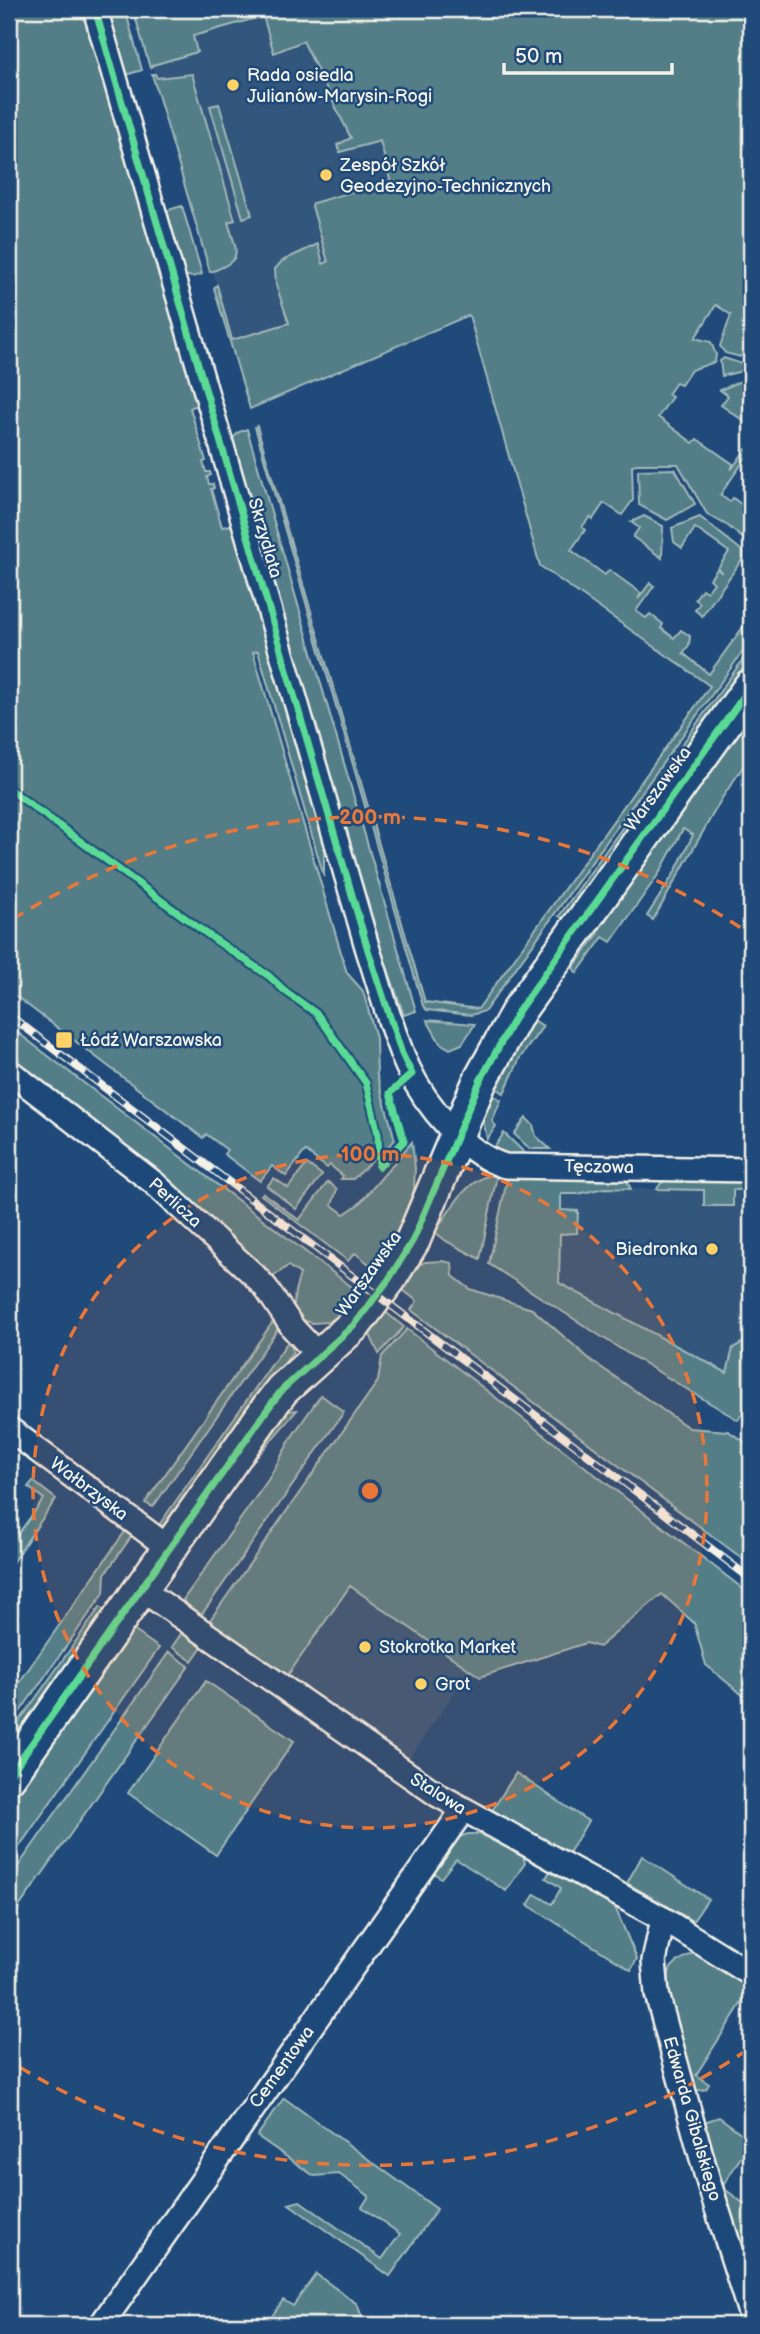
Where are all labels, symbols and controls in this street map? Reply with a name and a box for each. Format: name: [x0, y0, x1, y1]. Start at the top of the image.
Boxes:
scale bar: [504, 32, 672, 76]
text: 50 m: [515, 44, 562, 69]
place label: Rada osiedla Julianów-Marysin-Rogi: [247, 65, 432, 107]
marker: Rada osiedla Julianów-Marysin-Rogi: [225, 77, 241, 93]
place label: Zespół Szkół Geodezyjno-Technicznych: [339, 155, 551, 197]
marker: Zespół Szkół Geodezyjno-Technicznych: [318, 167, 334, 183]
street label: Skrzydlata: [244, 496, 286, 580]
street label: Warszawska: [620, 743, 696, 835]
text: 200 m: [339, 805, 401, 830]
marker: Łódź Warszawska: [54, 1030, 74, 1050]
place label: Łódź Warszawska: [80, 1030, 222, 1051]
text: 100 m: [341, 1142, 399, 1167]
street label: Tęczowa: [564, 1156, 634, 1178]
street label: Perlicza: [144, 1174, 206, 1232]
street label: Warszawska: [332, 1227, 406, 1321]
place label: Biedronka: [615, 1239, 698, 1260]
marker: Biedronka: [704, 1241, 720, 1257]
street label: Wałbrzyska: [46, 1453, 132, 1525]
centre of rings: [358, 1479, 382, 1503]
place label: Stokrotka Market: [379, 1637, 517, 1658]
marker: Stokrotka Market: [357, 1639, 373, 1655]
place label: Grot: [435, 1674, 471, 1695]
marker: Grot: [413, 1676, 429, 1692]
street label: Stalowa: [406, 1769, 470, 1819]
street label: Cementowa: [245, 2022, 319, 2112]
street label: Edwarda Gibalskiego: [658, 2034, 726, 2204]

